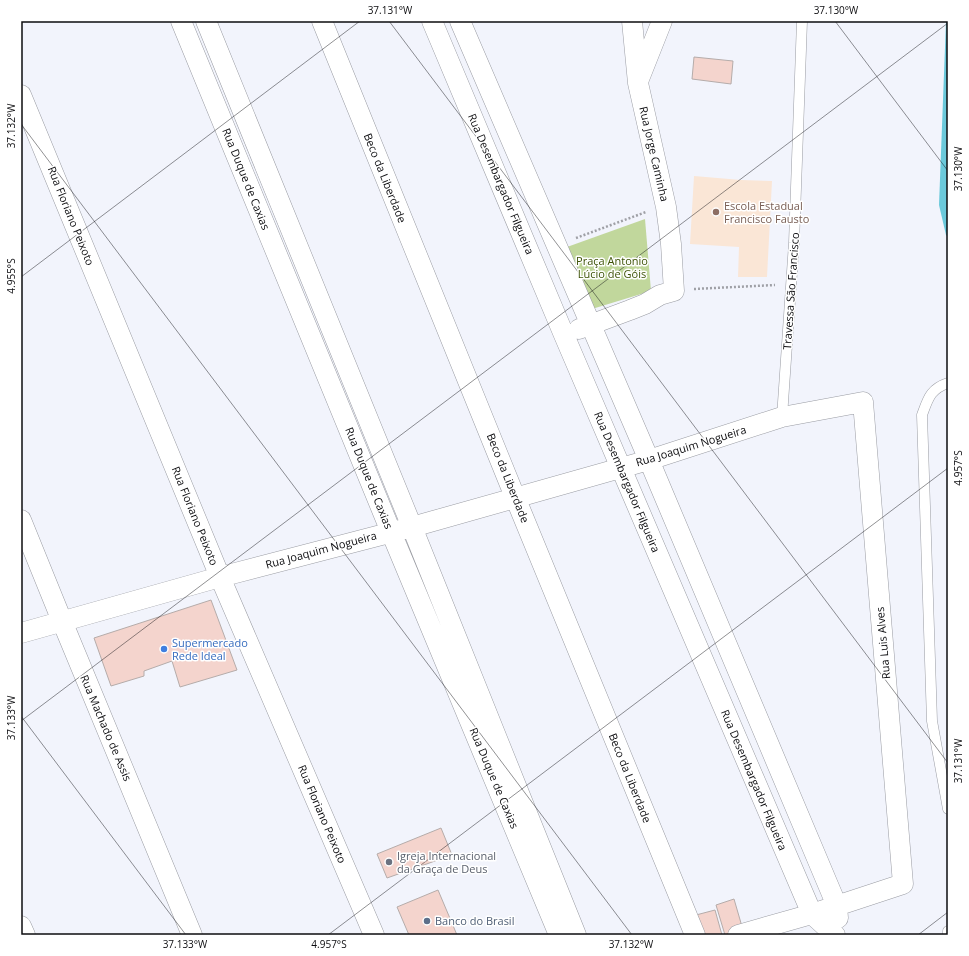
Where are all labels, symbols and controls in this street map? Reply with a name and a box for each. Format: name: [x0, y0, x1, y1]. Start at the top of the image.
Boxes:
text: 37.131°W: [368, 3, 413, 17]
text: 37.130°W: [814, 3, 859, 17]
text: 37.132°W: [4, 103, 18, 148]
street label: Rua Jorge Caminha: [636, 105, 673, 203]
street label: Rua Desembargador Filgueira: [465, 111, 538, 257]
street label: Rua Duque de Caxias: [219, 126, 274, 232]
street label: Beco da Liberdade: [361, 131, 410, 225]
text: 37.130°W: [951, 146, 965, 191]
street label: Rua Floriano Peixoto: [45, 164, 98, 268]
place label: Escola Estadual Francisco Fausto: [724, 198, 810, 226]
marker: Escola Estadual Francisco Fausto: [711, 207, 721, 217]
street label: Travessa São Francisco: [779, 231, 802, 350]
park label: Praça Antonio Lúcio de Góis: [576, 253, 648, 281]
text: 4.955°S: [4, 258, 18, 294]
street label: Rua Desembargador Filgueira: [591, 409, 664, 555]
street label: Rua Joaquim Nogueira: [634, 422, 748, 469]
street label: Rua Duque de Caxias: [342, 425, 397, 531]
street label: Beco da Liberdade: [484, 431, 533, 525]
text: 4.957°S: [951, 450, 965, 486]
street label: Rua Floriano Peixoto: [169, 464, 222, 568]
street label: Rua Joaquim Nogueira: [264, 527, 378, 572]
street label: Rua Luis Alves: [872, 606, 893, 680]
place label: Supermercado Rede Ideal: [172, 635, 248, 663]
marker: Supermercado Rede Ideal: [159, 644, 169, 654]
street label: Rua Machado de Assis: [77, 672, 136, 783]
text: 37.133°W: [4, 695, 18, 740]
street label: Rua Desembargador Filgueira: [718, 707, 791, 853]
street label: Rua Duque de Caxias: [466, 725, 523, 831]
street label: Beco da Liberdade: [606, 731, 655, 825]
text: 37.131°W: [951, 738, 965, 783]
street label: Rua Floriano Peixoto: [295, 762, 350, 866]
place label: Igreja Internacional da Graça de Deus: [397, 848, 496, 876]
marker: Igreja Internacional da Graça de Deus: [384, 857, 394, 867]
place label: Banco do Brasil: [435, 913, 514, 928]
marker: Banco do Brasil: [422, 916, 432, 926]
text: 37.133°W: [163, 937, 208, 951]
text: 4.957°S: [311, 937, 347, 951]
text: 37.132°W: [609, 937, 654, 951]

